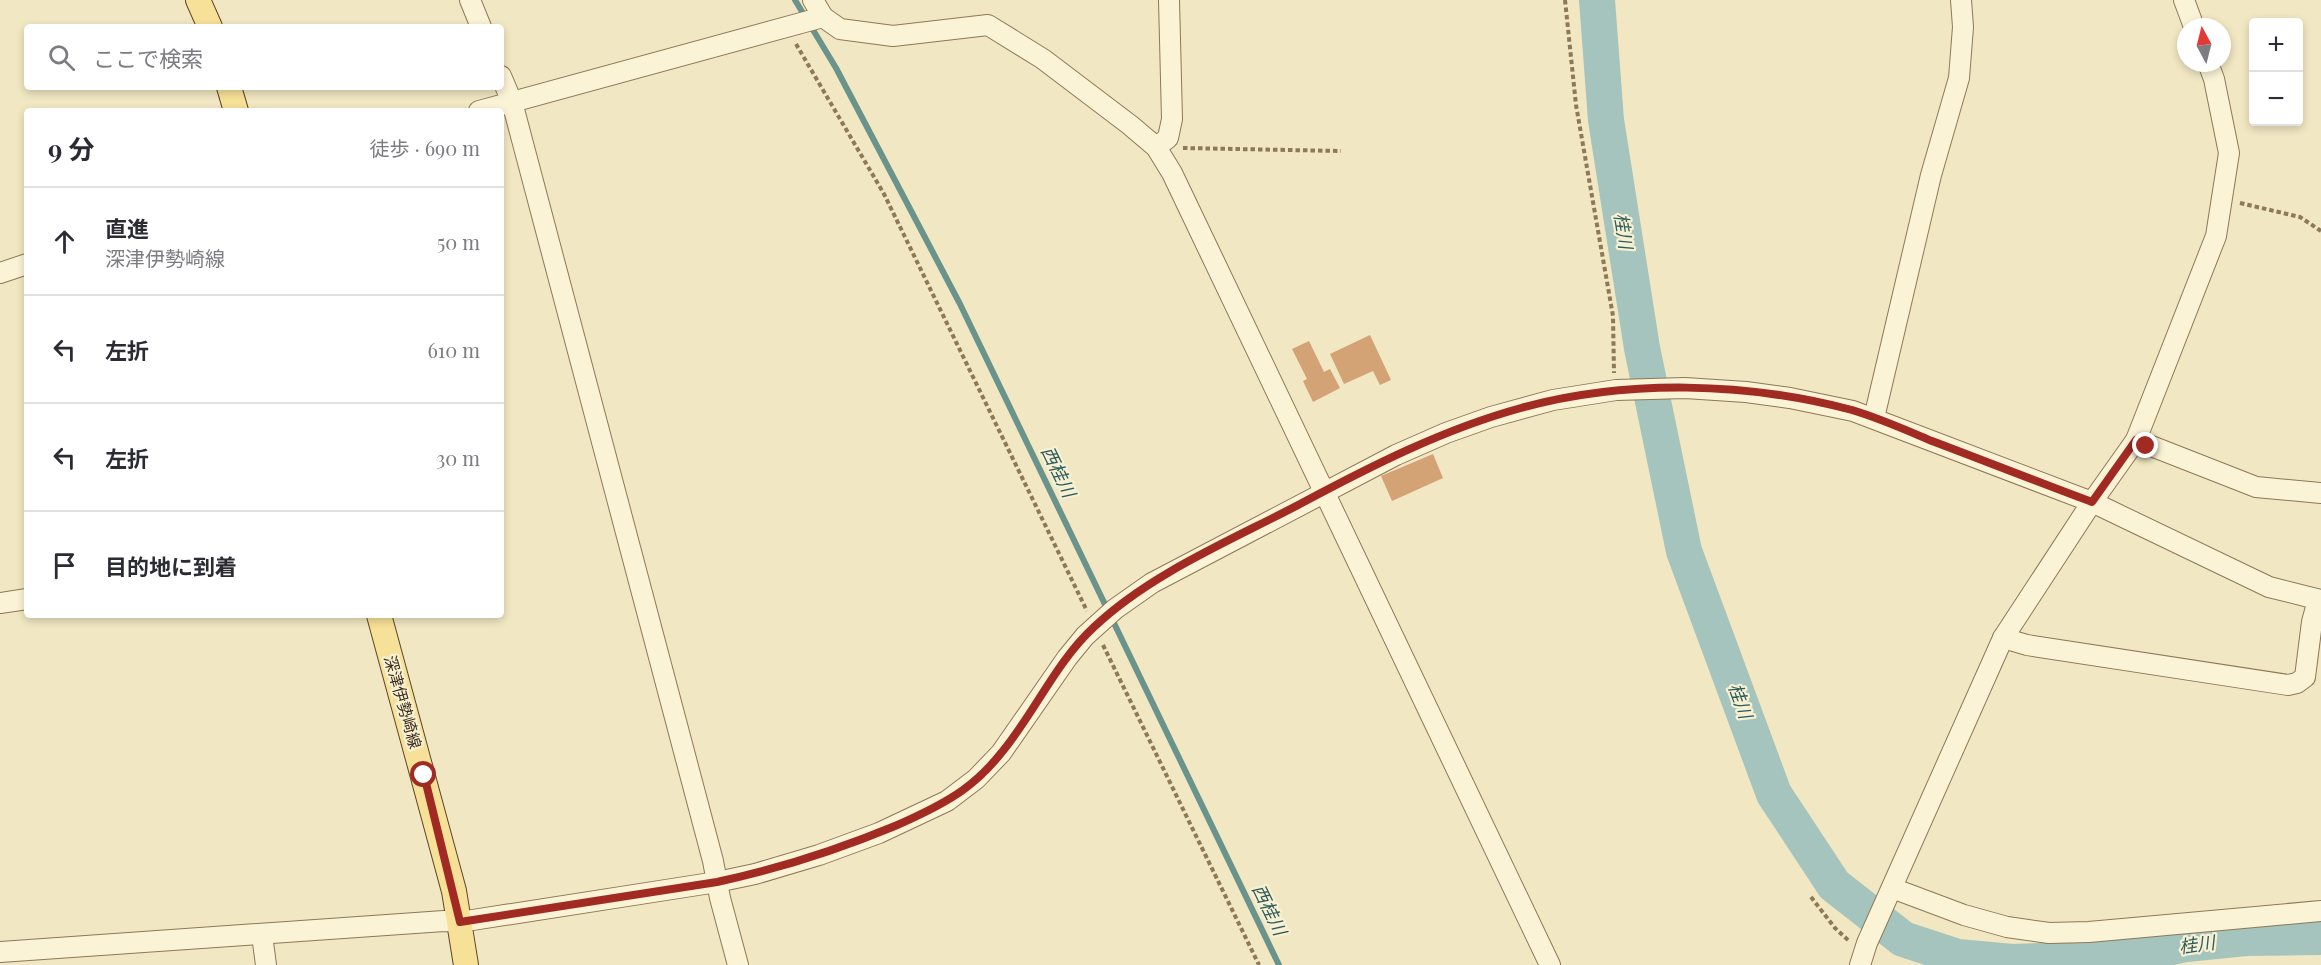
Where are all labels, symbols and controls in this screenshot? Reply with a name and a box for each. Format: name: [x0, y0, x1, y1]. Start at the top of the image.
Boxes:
north arrow: [2177, 18, 2231, 72]
map controls: [2249, 18, 2303, 126]
button: +: [2249, 18, 2303, 72]
search box: [24, 24, 504, 90]
icon: search: [45, 41, 78, 74]
text: ここで検索: [93, 43, 203, 73]
button: −: [2249, 72, 2303, 126]
text: 9 分: [48, 131, 94, 166]
text: 徒歩 · 690 m: [370, 134, 480, 161]
water label: 桂川: [1609, 211, 1639, 252]
text: 直進: [105, 213, 149, 243]
icon: ahead: [48, 225, 81, 258]
text: 50 m: [437, 228, 480, 255]
text: 深津伊勢崎線: [105, 244, 225, 271]
icon: left: [48, 333, 81, 366]
text: 左折: [105, 335, 149, 365]
text: 610 m: [428, 336, 480, 363]
route end: [2132, 432, 2158, 458]
icon: left: [48, 441, 81, 474]
water label: 西桂川: [1036, 442, 1082, 503]
text: 左折: [105, 443, 149, 473]
text: 30 m: [436, 444, 480, 471]
icon: arrive: [48, 549, 81, 582]
text: 目的地に到着: [105, 551, 237, 581]
street label: 深津伊勢崎線: [380, 653, 427, 751]
water label: 桂川: [1724, 680, 1759, 724]
route start: [410, 761, 436, 787]
water label: 西桂川: [1247, 880, 1293, 941]
water label: 桂川: [2177, 929, 2218, 958]

